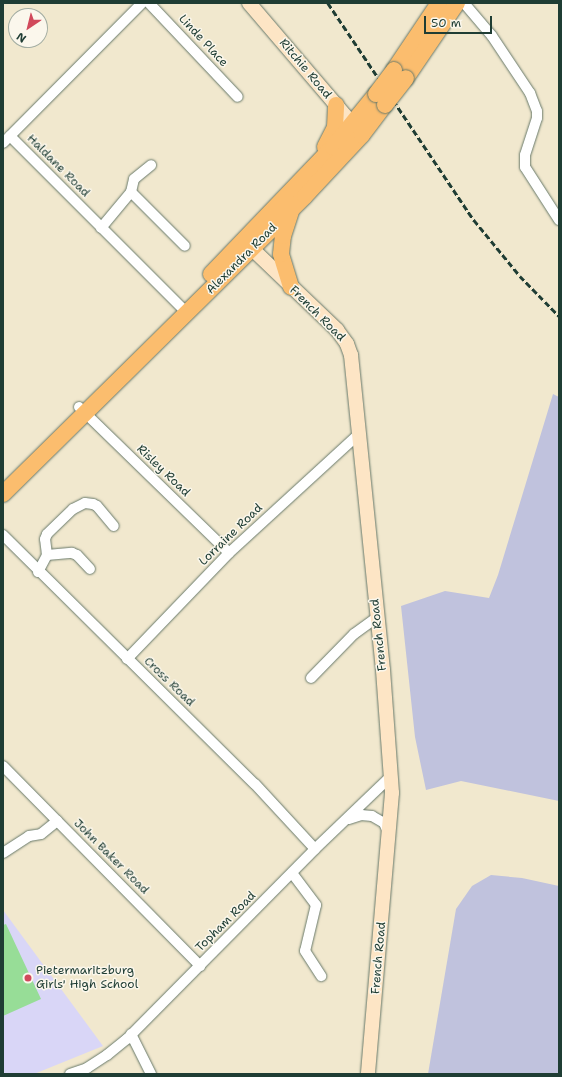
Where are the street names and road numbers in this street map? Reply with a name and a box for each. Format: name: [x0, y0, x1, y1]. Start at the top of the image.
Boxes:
street label: Linde Place: [175, 12, 231, 70]
street label: Ritchie Road: [276, 36, 334, 102]
street label: Haldane Road: [24, 132, 92, 200]
street label: Alexandra Road: [204, 221, 280, 297]
street label: French Road: [286, 283, 348, 345]
street label: Risley Road: [133, 442, 193, 500]
street label: Lorraine Road: [196, 501, 266, 569]
street label: French Road: [368, 598, 390, 672]
street label: Cross Road: [141, 654, 197, 710]
street label: John Baker Road: [70, 816, 152, 898]
street label: Topham Road: [193, 889, 259, 955]
street label: French Road: [369, 921, 389, 995]

